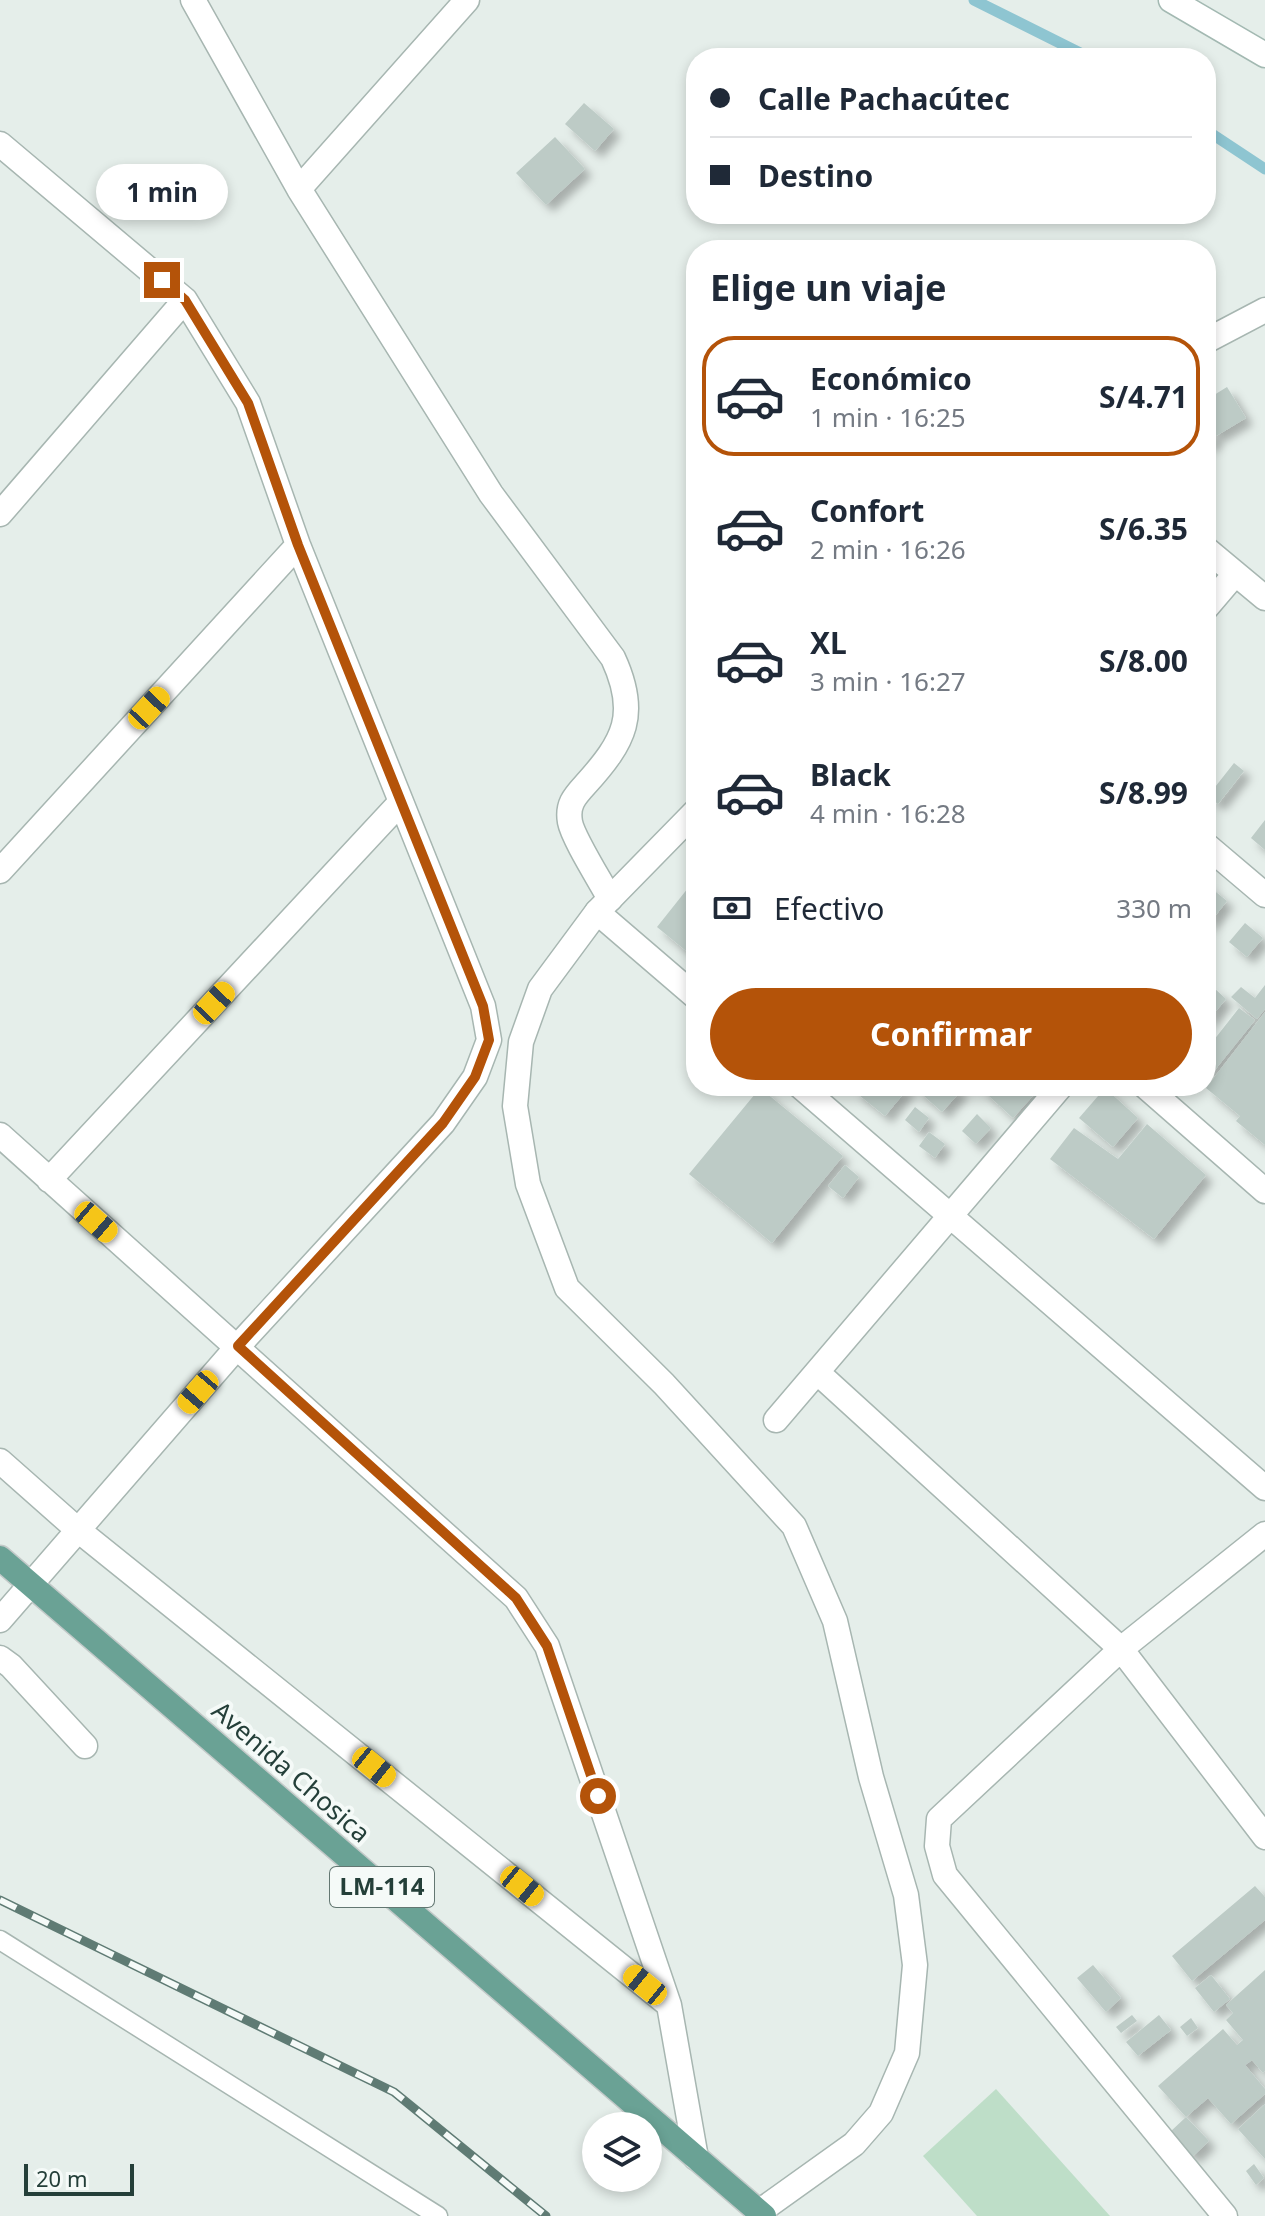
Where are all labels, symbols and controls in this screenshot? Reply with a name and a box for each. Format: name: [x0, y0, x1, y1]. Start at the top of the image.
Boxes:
text: Calle Pachacútec: [758, 78, 1010, 119]
text: Destino: [758, 155, 873, 196]
callout: 1 min: [96, 164, 228, 220]
text: 1 min: [126, 174, 198, 210]
route end: [144, 262, 180, 298]
text: Elige un viaje: [710, 263, 947, 312]
text: Económico: [810, 358, 972, 399]
icon: car: [714, 360, 786, 432]
text: S/4.71: [1099, 376, 1188, 417]
text: 1 min · 16:25: [810, 399, 966, 435]
text: Confort: [810, 490, 924, 531]
icon: car: [714, 492, 786, 564]
text: S/6.35: [1099, 508, 1188, 549]
text: 2 min · 16:26: [810, 531, 966, 567]
text: XL: [810, 622, 847, 663]
icon: car: [714, 624, 786, 696]
text: S/8.00: [1099, 640, 1188, 681]
text: 3 min · 16:27: [810, 663, 966, 699]
car: [124, 682, 174, 734]
text: Black: [810, 754, 891, 795]
icon: car: [714, 756, 786, 828]
text: S/8.99: [1099, 772, 1188, 813]
text: 4 min · 16:28: [810, 795, 966, 831]
icon: cash: [710, 886, 754, 930]
text: Efectivo: [774, 888, 884, 929]
text: 330 m: [1116, 890, 1192, 926]
car: [189, 977, 239, 1029]
button: Confirmar: [710, 988, 1192, 1080]
car: [70, 1197, 122, 1247]
car: [173, 1366, 223, 1418]
street label: Avenida Chosica: [205, 1692, 379, 1850]
car: [348, 1743, 400, 1791]
route start: [580, 1778, 616, 1814]
car: [496, 1862, 548, 1910]
road number: LM-114: [330, 1867, 434, 1907]
car: [619, 1961, 671, 2009]
map controls: [582, 2112, 662, 2192]
button: layers: [582, 2112, 662, 2192]
scale bar: [24, 2160, 134, 2196]
text: 20 m: [36, 2163, 87, 2193]

